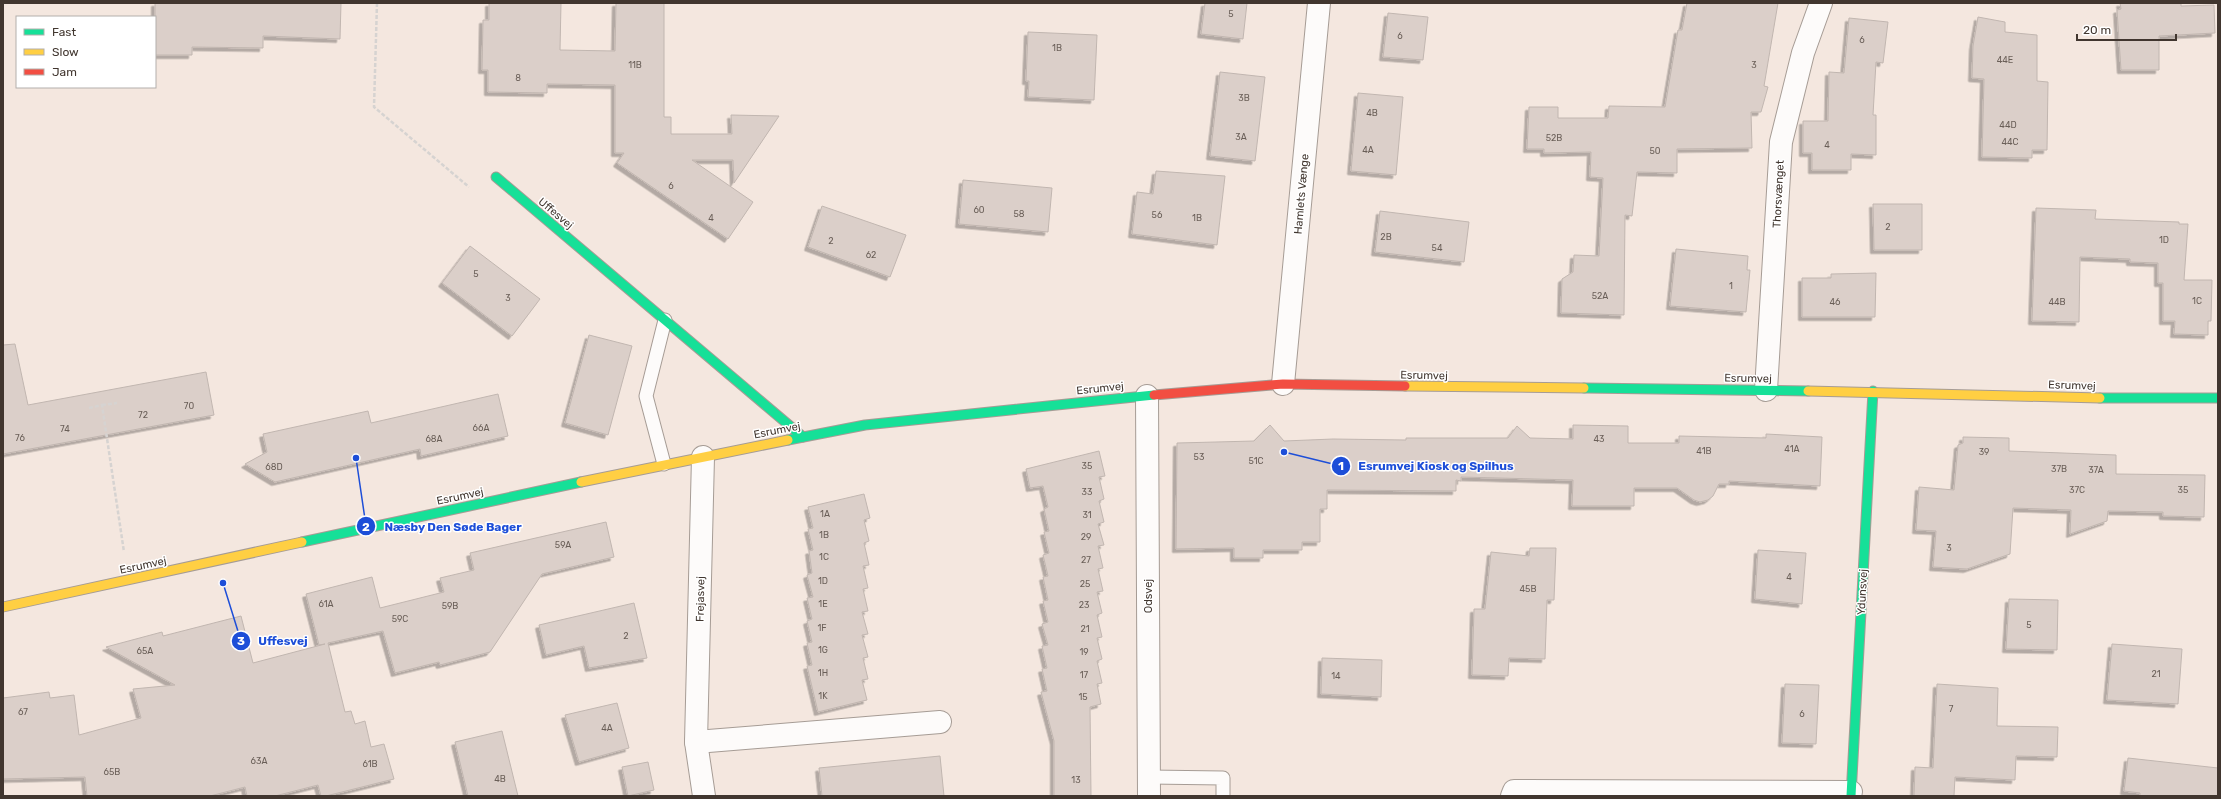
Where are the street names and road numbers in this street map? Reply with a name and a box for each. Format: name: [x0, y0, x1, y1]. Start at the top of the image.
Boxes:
street label: Hamlets Vænge: [1292, 153, 1311, 235]
street label: Thorsvænget: [1770, 159, 1787, 228]
street label: Uffesvej: [536, 195, 576, 232]
street label: Esrumvej: [1400, 369, 1448, 382]
street label: Esrumvej: [1724, 372, 1772, 385]
street label: Esrumvej: [2048, 378, 2096, 393]
street label: Esrumvej: [1076, 380, 1125, 397]
street label: Esrumvej: [753, 420, 802, 441]
street label: Esrumvej: [435, 485, 485, 508]
street label: Esrumvej: [118, 554, 168, 577]
street label: Ydunsvej: [1855, 568, 1870, 615]
street label: Frejasvej: [694, 576, 707, 622]
street label: Odsvej: [1142, 579, 1155, 613]

